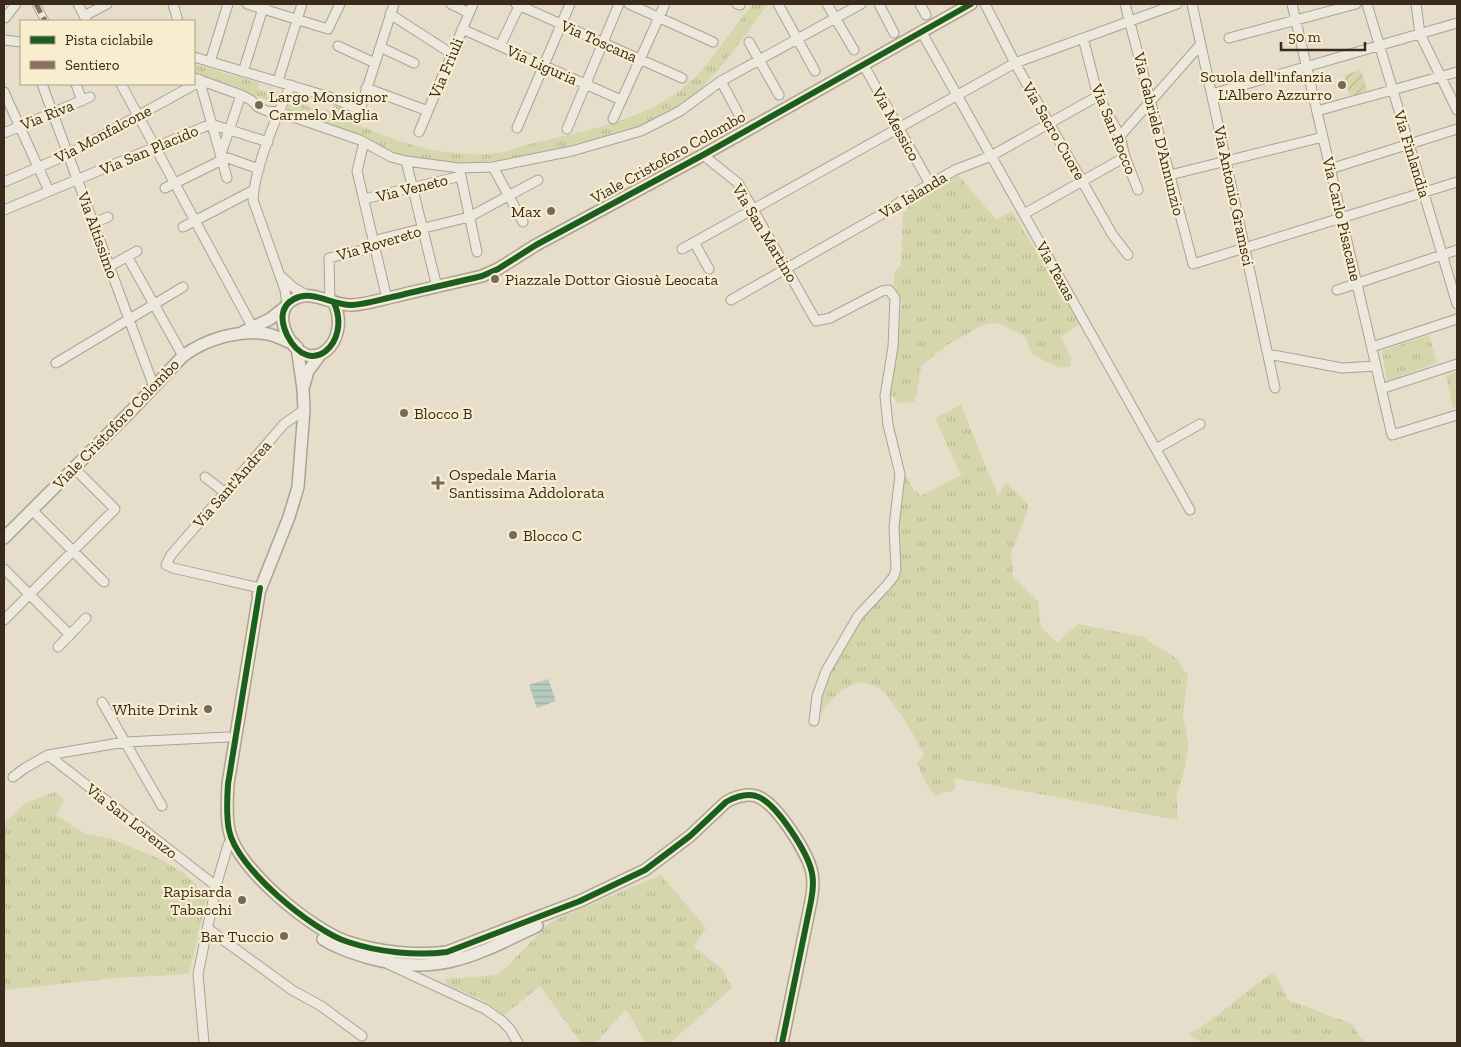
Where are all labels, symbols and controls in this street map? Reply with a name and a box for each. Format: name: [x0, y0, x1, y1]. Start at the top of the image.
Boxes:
street label: Via Toscana: [557, 15, 640, 66]
legend: [20, 20, 195, 85]
scale bar: [1281, 20, 1365, 52]
text: 50 m: [1288, 28, 1321, 46]
text: Pista ciclabile: [65, 31, 153, 49]
street label: Via Friuli: [424, 34, 467, 102]
street label: Via Liguria: [503, 41, 581, 89]
street label: Via Gabriele D'Annunzio: [1129, 49, 1188, 218]
text: Sentiero: [65, 56, 120, 74]
place label: Scuola dell'infanzia L'Albero Azzurro: [1200, 67, 1332, 104]
street label: Via Sacro Cuore: [1018, 78, 1090, 183]
marker: Scuola dell'infanzia L'Albero Azzurro: [1336, 79, 1348, 91]
street label: Via San Rocco: [1087, 80, 1141, 177]
street label: Via Messico: [868, 83, 924, 164]
place label: Largo Monsignor Carmelo Maglia: [269, 87, 389, 124]
street label: Via Riva: [17, 96, 77, 135]
marker: Largo Monsignor Carmelo Maglia: [253, 99, 265, 111]
street label: Via Monfalcone: [51, 101, 154, 168]
street label: Viale Cristoforo Colombo: [587, 107, 749, 208]
street label: Via Finlandia: [1389, 107, 1434, 200]
street label: Via San Placido: [96, 121, 201, 180]
street label: Via Antonio Gramsci: [1210, 123, 1258, 268]
street label: Via Carlo Pisacane: [1318, 154, 1366, 283]
street label: Via Islanda: [875, 167, 951, 223]
street label: Via Veneto: [373, 170, 450, 206]
street label: Via San Martino: [728, 180, 802, 286]
street label: Via Altissimo: [73, 188, 122, 281]
place label: Max: [511, 202, 541, 221]
marker: Max: [545, 205, 557, 217]
street label: Via Rovereto: [334, 221, 424, 265]
street label: Via Texas: [1031, 237, 1080, 304]
place label: Piazzale Dottor Giosuè Leocata: [505, 270, 718, 289]
marker: Piazzale Dottor Giosuè Leocata: [489, 273, 501, 285]
street label: Viale Cristoforo Colombo: [48, 355, 183, 494]
place label: Blocco B: [414, 404, 473, 423]
marker: Blocco B: [398, 407, 410, 419]
street label: Via Sant'Andrea: [188, 436, 275, 532]
place label: Ospedale Maria Santissima Addolorata: [449, 465, 605, 502]
marker: Ospedale Maria Santissima Addolorata: [431, 476, 445, 490]
place label: Blocco C: [523, 526, 582, 545]
marker: Blocco C: [507, 529, 519, 541]
place label: White Drink: [113, 700, 199, 719]
marker: White Drink: [202, 703, 214, 715]
street label: Via San Lorenzo: [82, 779, 182, 863]
place label: Rapisarda Tabacchi: [163, 882, 233, 919]
marker: Rapisarda Tabacchi: [236, 894, 248, 906]
place label: Bar Tuccio: [200, 927, 274, 946]
marker: Bar Tuccio: [278, 930, 290, 942]

